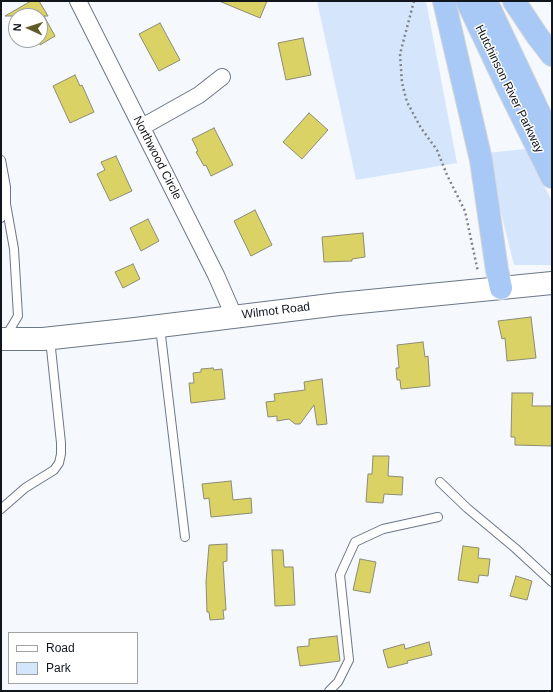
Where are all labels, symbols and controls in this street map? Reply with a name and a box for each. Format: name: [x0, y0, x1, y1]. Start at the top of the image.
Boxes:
north arrow: [8, 8, 48, 48]
text: N: [11, 23, 23, 32]
street label: Hutchinson River Parkway: [472, 23, 546, 155]
street label: Northwood Circle: [130, 114, 184, 202]
street label: Wilmot Road: [241, 300, 311, 322]
legend: [8, 632, 138, 684]
text: Road: [46, 641, 75, 655]
text: Park: [46, 661, 71, 675]

